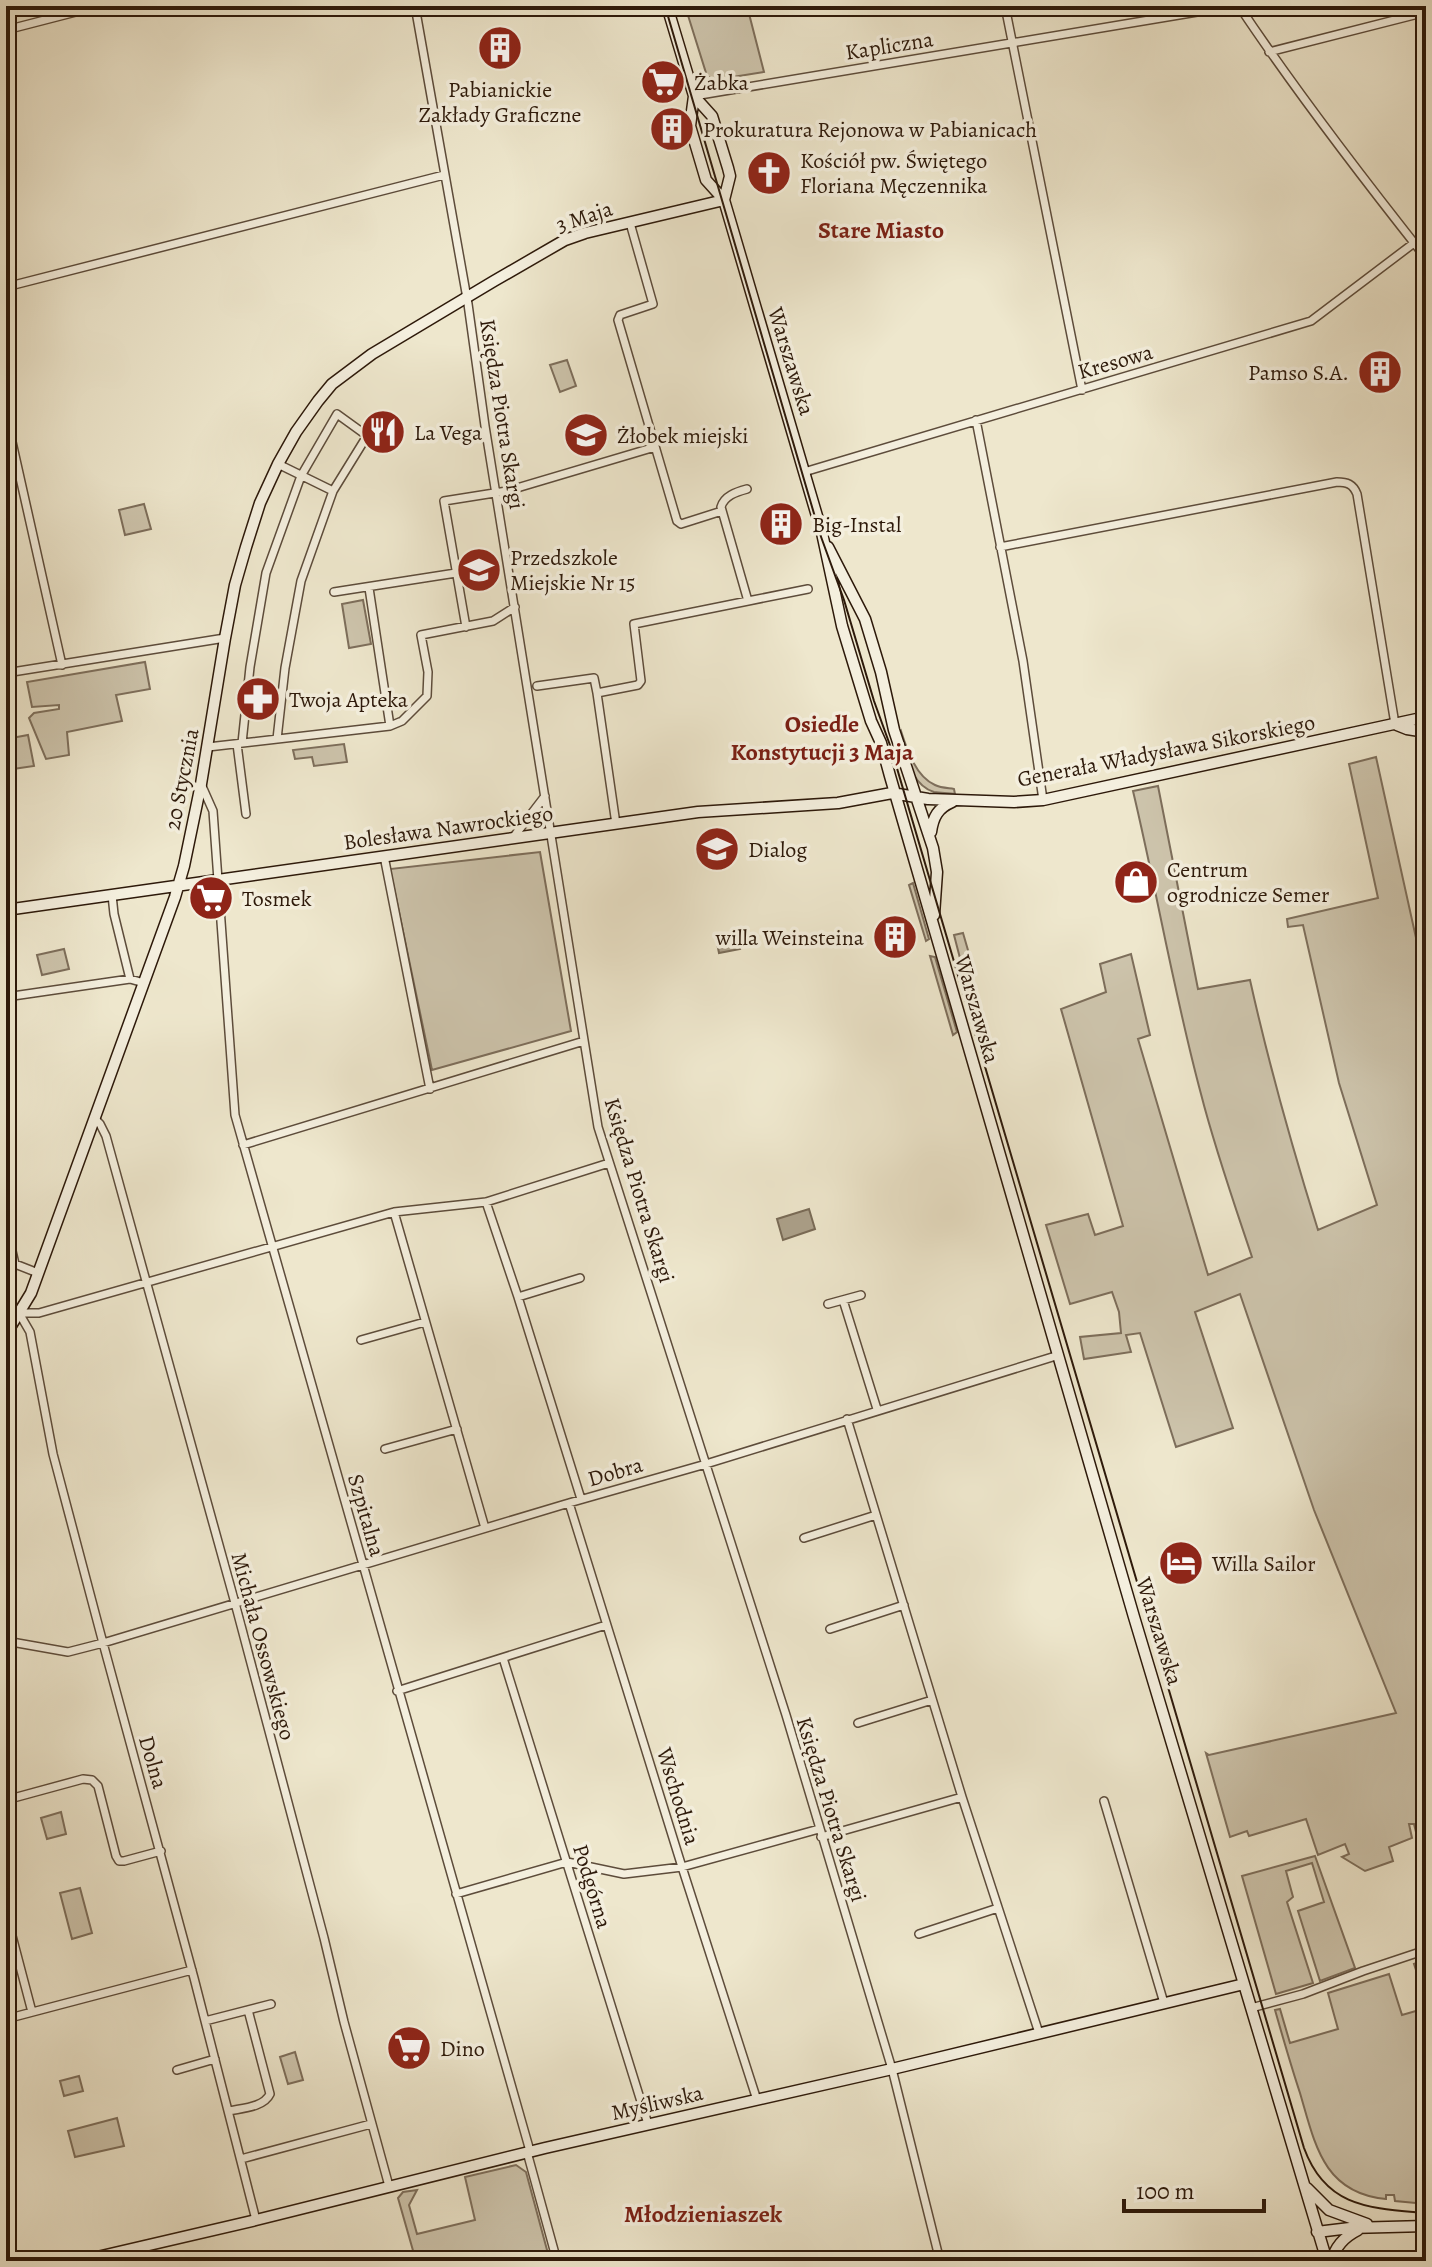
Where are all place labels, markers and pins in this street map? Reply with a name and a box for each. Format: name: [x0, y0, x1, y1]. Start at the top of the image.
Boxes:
building icon: Pabianickie Zakłady Graficzne: [476, 24, 524, 72]
supermarket icon: Żabka: [639, 58, 687, 106]
place label: Żabka: [694, 68, 749, 98]
place label: Pabianickie Zakłady Graficzne: [419, 75, 581, 130]
building icon: Prokuratura Rejonowa w Pabianicach: [648, 105, 696, 153]
place label: Prokuratura Rejonowa w Pabianicach: [703, 115, 1037, 145]
place label: Kościół pw. Świętego Floriana Męczennika: [800, 146, 988, 201]
church icon: Kościół pw. Świętego Floriana Męczennika: [745, 149, 793, 197]
building icon: Pamso S.A.: [1356, 348, 1404, 396]
place label: Pamso S.A.: [1248, 358, 1349, 388]
restaurant icon: La Vega: [359, 408, 407, 456]
school or university icon: Żłobek miejski: [562, 411, 610, 459]
place label: La Vega: [414, 418, 483, 448]
place label: Żłobek miejski: [617, 421, 749, 451]
building icon: Big-Instal: [757, 500, 805, 548]
place label: Big-Instal: [812, 510, 901, 540]
place label: Przedszkole Miejskie Nr 15: [510, 543, 636, 598]
school or university icon: Przedszkole Miejskie Nr 15: [455, 546, 503, 594]
pharmacy icon: Twoja Apteka: [234, 675, 282, 723]
place label: Twoja Apteka: [289, 685, 409, 715]
school or university icon: Dialog: [693, 825, 741, 873]
place label: Dialog: [748, 835, 807, 865]
place label: Centrum ogrodnicze Semer: [1167, 855, 1330, 910]
shop icon: Centrum ogrodnicze Semer: [1112, 858, 1160, 906]
supermarket icon: Tosmek: [187, 874, 235, 922]
place label: Tosmek: [242, 884, 312, 914]
building icon: willa Weinsteina: [871, 913, 919, 961]
place label: willa Weinsteina: [714, 923, 865, 953]
hotel icon: Willa Sailor: [1157, 1539, 1205, 1587]
place label: Willa Sailor: [1211, 1549, 1316, 1579]
supermarket icon: Dino: [385, 2024, 433, 2072]
place label: Dino: [440, 2034, 485, 2064]

